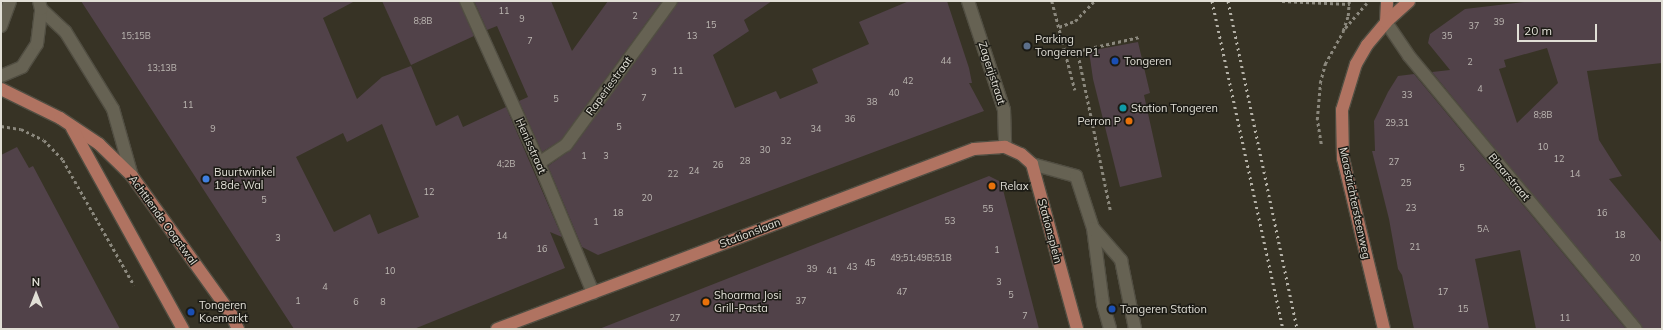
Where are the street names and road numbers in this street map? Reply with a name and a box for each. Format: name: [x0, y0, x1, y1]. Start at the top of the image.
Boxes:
street label: Zagerijstraat: [976, 40, 1008, 106]
street label: Raperiestraat: [583, 54, 635, 118]
street label: Henisstraat: [513, 116, 549, 176]
street label: Maastrichtersteenweg: [1337, 146, 1373, 260]
street label: Blaarstraat: [1485, 151, 1533, 203]
street label: Achttiende Oogstwal: [126, 173, 200, 267]
street label: Stationsplein: [1035, 197, 1065, 265]
street label: Stationslaan: [718, 215, 782, 251]

